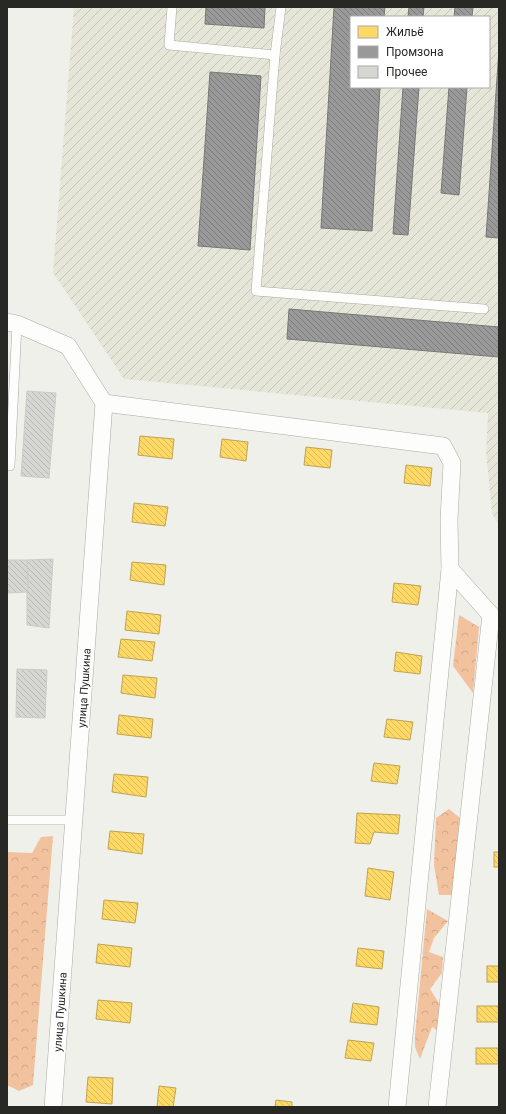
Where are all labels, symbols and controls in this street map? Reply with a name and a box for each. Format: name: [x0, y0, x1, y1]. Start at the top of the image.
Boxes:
legend: [350, 16, 490, 88]
text: Жильё: [386, 25, 424, 39]
text: Промзона: [386, 45, 443, 59]
text: Прочее: [386, 65, 427, 79]
street label: улица Пушкина: [75, 648, 94, 728]
street label: улица Пушкина: [51, 972, 70, 1052]

